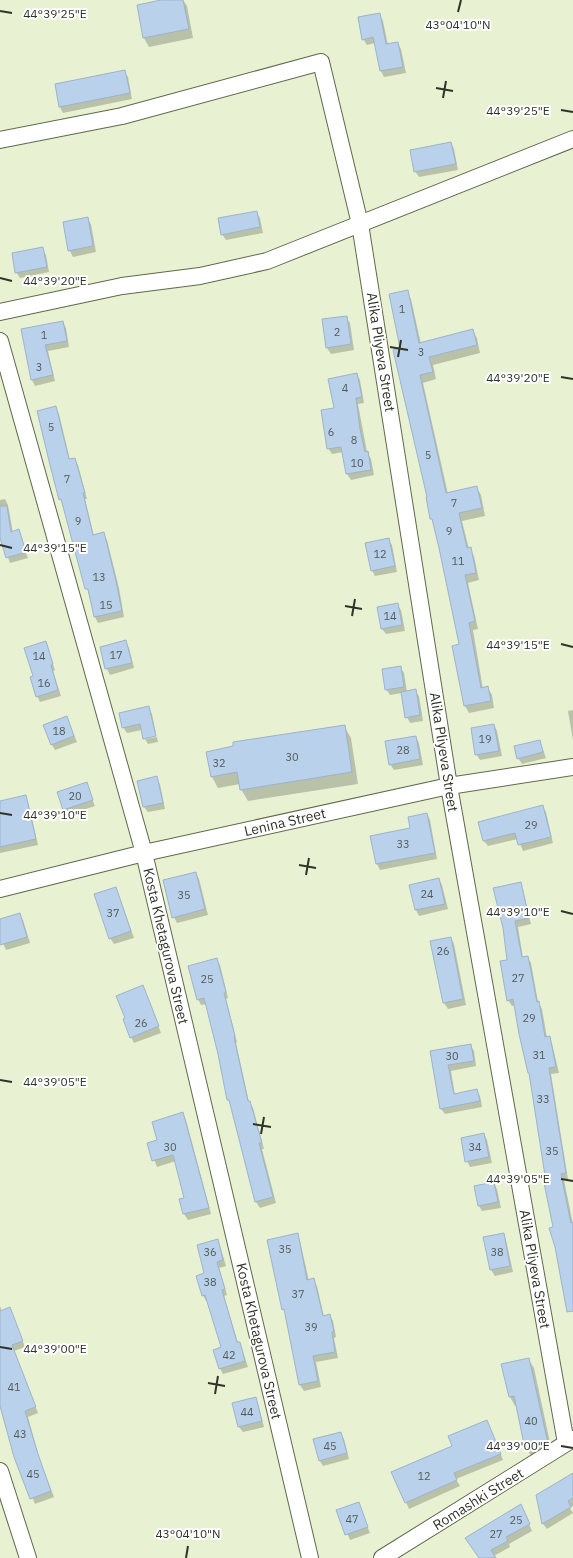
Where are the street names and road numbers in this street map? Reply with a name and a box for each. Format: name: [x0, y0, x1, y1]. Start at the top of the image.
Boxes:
street label: Alika Pliyeva Street: [363, 291, 399, 413]
street label: Alika Pliyeva Street: [426, 691, 462, 813]
street label: Lenina Street: [242, 804, 328, 840]
street label: Kosta Khetagurova Street: [139, 866, 193, 1026]
street label: Alika Pliyeva Street: [516, 1208, 554, 1330]
street label: Kosta Khetagurova Street: [232, 1261, 286, 1421]
street label: Romashki Street: [429, 1464, 527, 1534]

